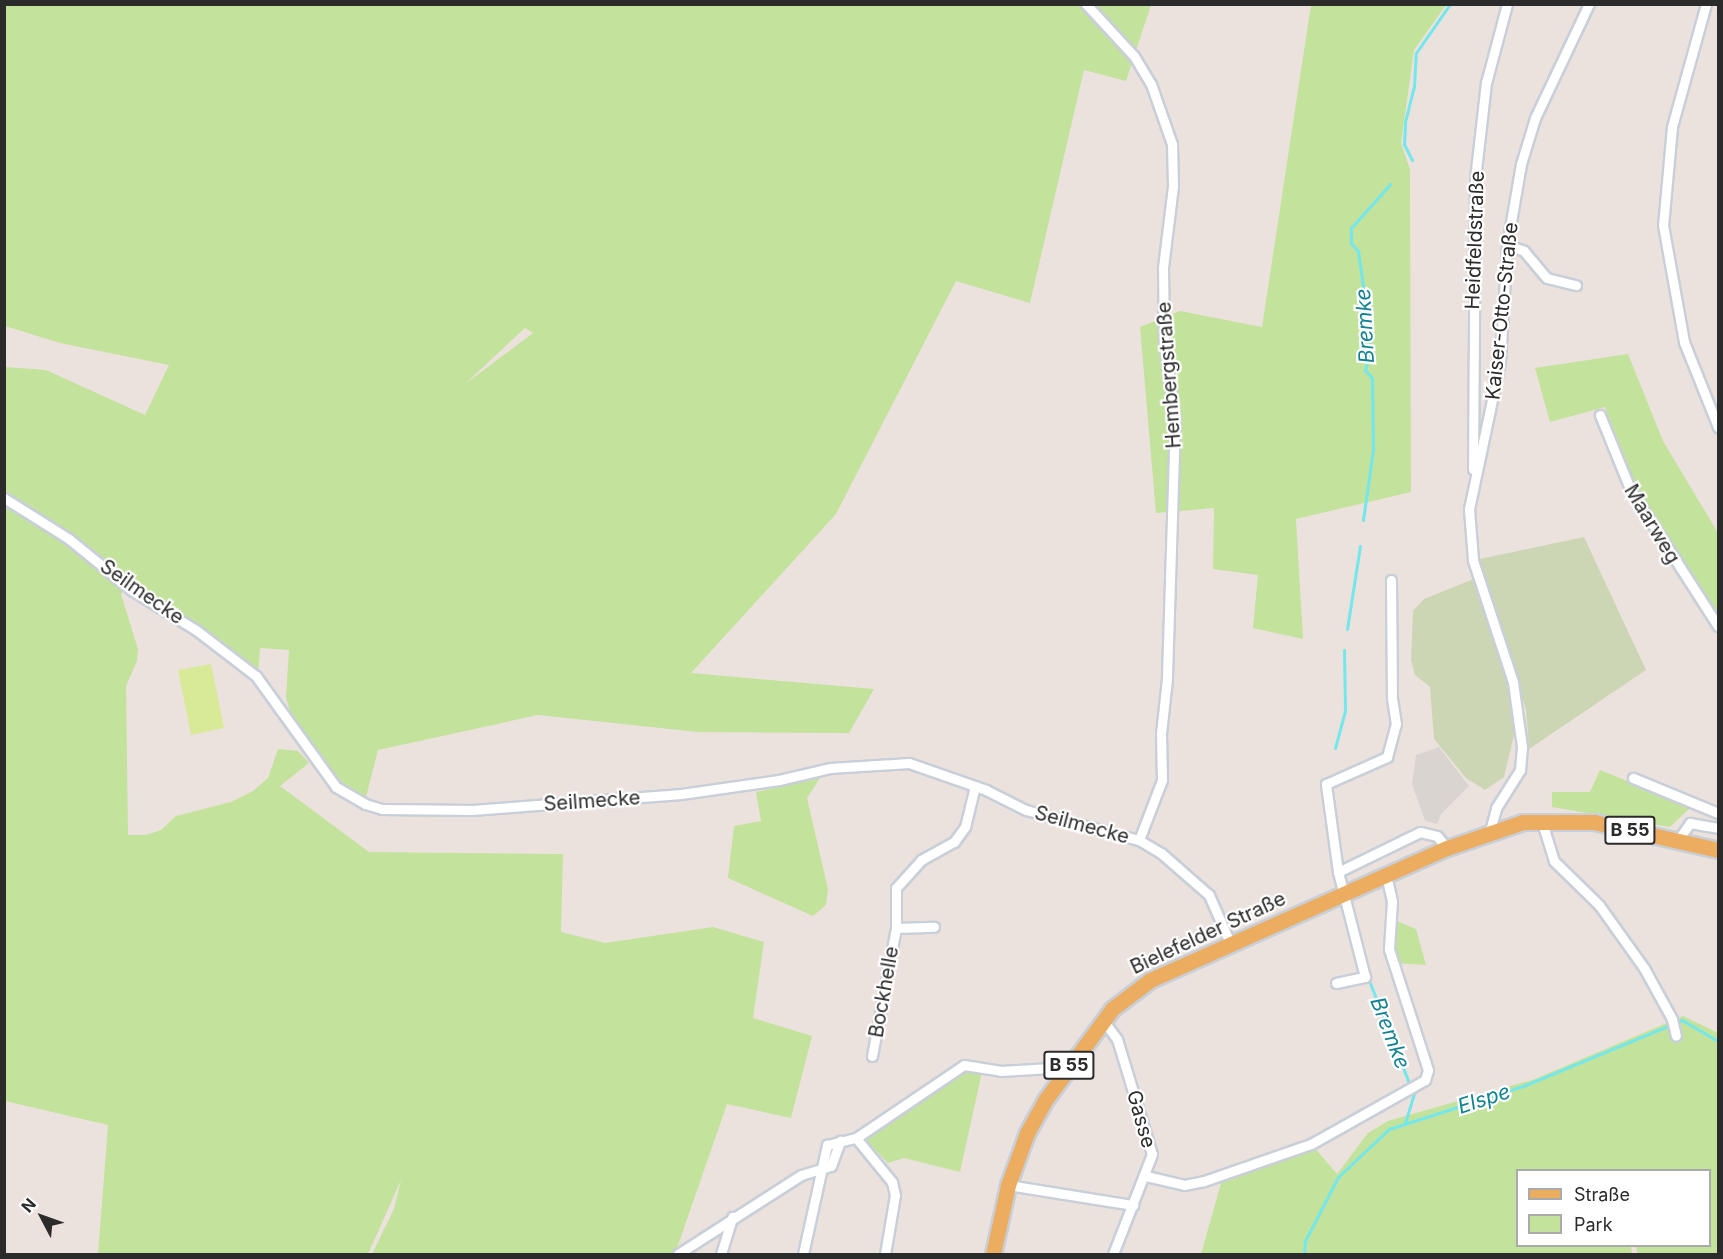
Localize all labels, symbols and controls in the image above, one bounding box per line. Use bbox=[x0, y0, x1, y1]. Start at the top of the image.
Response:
street label: Heidfeldstraße bbox=[1461, 170, 1489, 310]
street label: Kaiser-Otto-Straße bbox=[1481, 221, 1523, 401]
water label: Bremke bbox=[1350, 288, 1380, 364]
street label: Hembergstraße bbox=[1152, 301, 1186, 449]
street label: Maarweg bbox=[1619, 480, 1685, 568]
street label: Seilmecke bbox=[95, 554, 189, 630]
street label: Seilmecke bbox=[543, 786, 641, 816]
street label: Seilmecke bbox=[1032, 801, 1132, 849]
road number: B 55 bbox=[1603, 815, 1657, 845]
street label: Bielefelder Straße bbox=[1127, 886, 1289, 980]
street label: Bockhelle bbox=[864, 944, 904, 1040]
water label: Bremke bbox=[1365, 994, 1415, 1072]
road number: B 55 bbox=[1042, 1050, 1096, 1080]
water label: Elspe bbox=[1455, 1079, 1513, 1119]
street label: Gasse bbox=[1121, 1087, 1161, 1151]
legend bbox=[1516, 1169, 1711, 1247]
text: Straße bbox=[1574, 1184, 1630, 1205]
north arrow bbox=[12, 1187, 72, 1247]
text: N bbox=[17, 1194, 40, 1216]
text: Park bbox=[1574, 1214, 1613, 1235]

